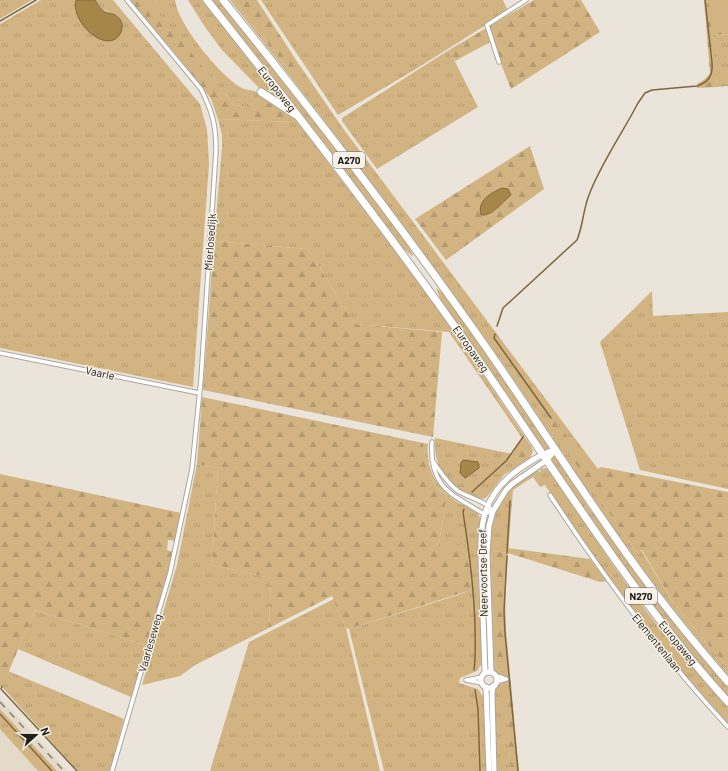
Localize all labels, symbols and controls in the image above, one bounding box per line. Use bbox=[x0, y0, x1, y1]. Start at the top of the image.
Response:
street label: Europaweg bbox=[256, 64, 299, 114]
road number: A270 bbox=[333, 152, 365, 168]
street label: Mierlosedijk bbox=[201, 212, 218, 271]
street label: Europaweg bbox=[451, 323, 492, 374]
street label: Vaarle bbox=[84, 363, 116, 382]
street label: Neervoortse Dreef bbox=[475, 529, 490, 617]
road number: N270 bbox=[625, 588, 657, 604]
street label: Elementenlaan bbox=[630, 611, 685, 674]
street label: Vaarleseweg bbox=[135, 612, 164, 673]
street label: Europaweg bbox=[656, 618, 700, 668]
north arrow bbox=[16, 715, 56, 755]
text: N bbox=[38, 725, 53, 737]

